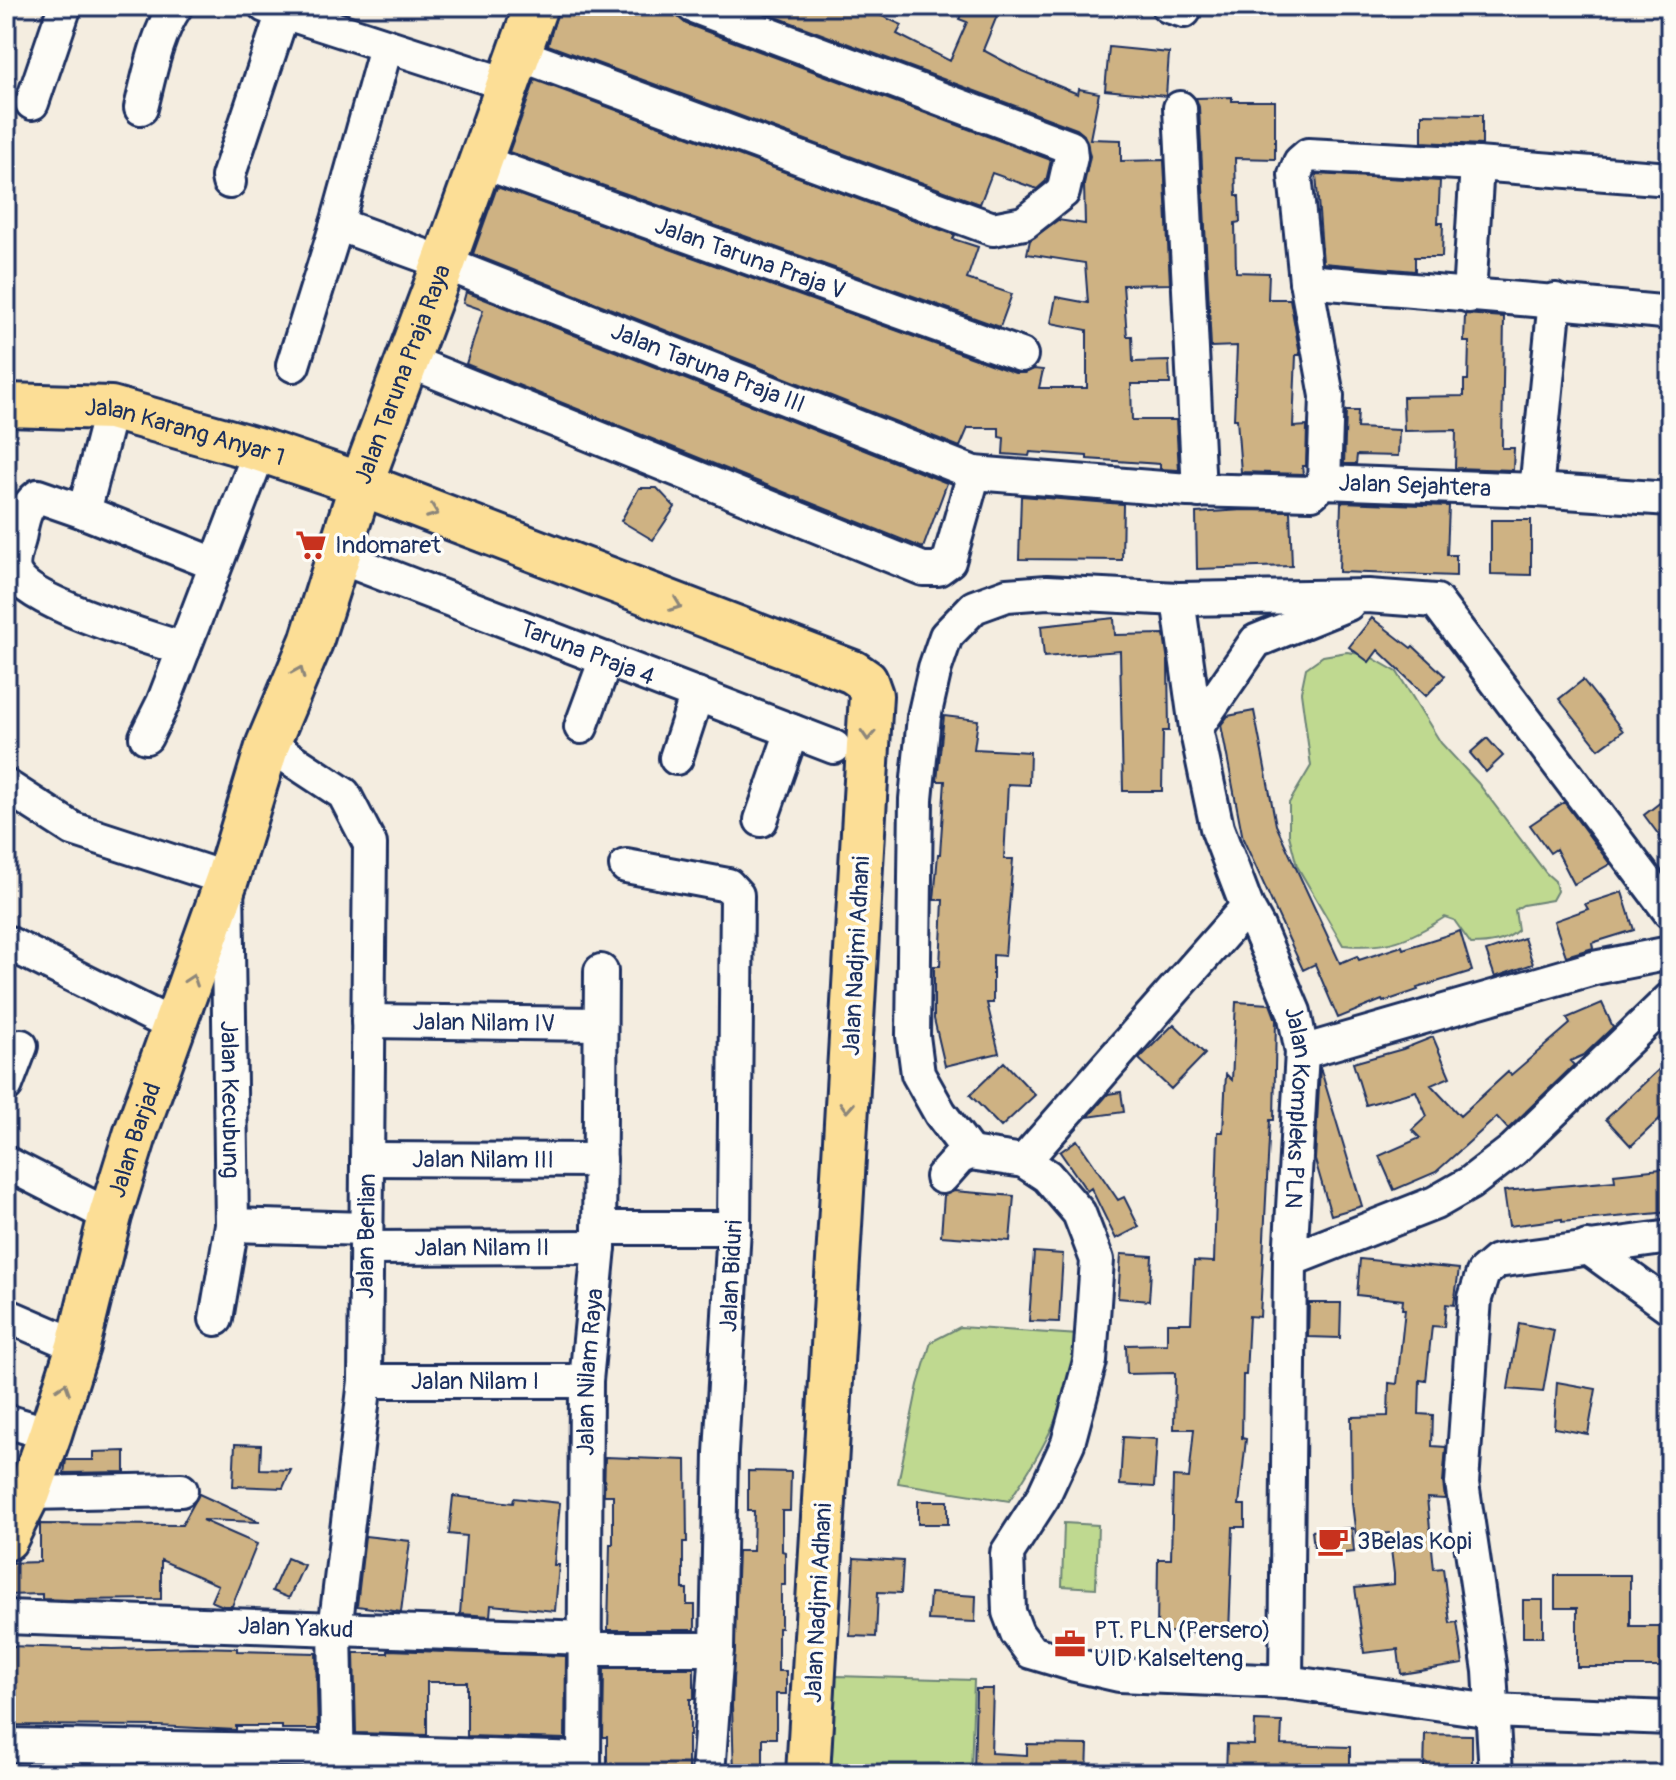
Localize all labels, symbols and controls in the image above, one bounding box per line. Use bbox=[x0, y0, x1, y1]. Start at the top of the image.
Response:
street label: Jalan Taruna Praja V bbox=[651, 211, 849, 306]
street label: Jalan Taruna Praja Raya bbox=[348, 260, 457, 488]
street label: Jalan Taruna Praja III bbox=[607, 317, 809, 420]
street label: Jalan Karang Anyar 1 bbox=[84, 393, 289, 472]
street label: Jalan Sejahtera bbox=[1338, 469, 1492, 503]
one-way arrow bbox=[426, 502, 440, 519]
supermarket icon: Indomaret bbox=[294, 528, 328, 562]
place label: Indomaret bbox=[335, 531, 441, 560]
one-way arrow bbox=[669, 595, 683, 612]
street label: Taruna Praja 4 bbox=[516, 614, 659, 692]
one-way arrow bbox=[289, 666, 305, 680]
one-way arrow bbox=[860, 729, 877, 742]
street label: Jalan Nadjmi Adhani bbox=[837, 855, 876, 1057]
one-way arrow bbox=[182, 974, 198, 988]
street label: Jalan Kompleks PLN bbox=[1278, 1001, 1317, 1209]
street label: Jalan Nilam IV bbox=[412, 1008, 556, 1038]
street label: Jalan Kecubung bbox=[214, 1020, 245, 1179]
street label: Jalan Barjad bbox=[103, 1079, 168, 1201]
one-way arrow bbox=[839, 1101, 856, 1114]
street label: Jalan Nilam III bbox=[412, 1145, 554, 1175]
street label: Jalan Berlian bbox=[351, 1173, 382, 1299]
street label: Jalan Biduri bbox=[714, 1219, 749, 1333]
street label: Jalan Nilam II bbox=[414, 1233, 550, 1263]
street label: Jalan Nilam Raya bbox=[572, 1287, 610, 1456]
street label: Jalan Nilam I bbox=[411, 1367, 539, 1396]
one-way arrow bbox=[55, 1382, 71, 1396]
street label: Jalan Nadjmi Adhani bbox=[799, 1502, 838, 1704]
cafe icon: 3Belas Kopi bbox=[1316, 1524, 1350, 1558]
place label: 3Belas Kopi bbox=[1357, 1527, 1472, 1556]
street label: Jalan Yakud bbox=[237, 1611, 354, 1645]
place label: PT. PLN (Persero) UID Kalselteng bbox=[1094, 1616, 1271, 1673]
office icon: PT. PLN (Persero) UID Kalselteng bbox=[1053, 1627, 1087, 1661]

